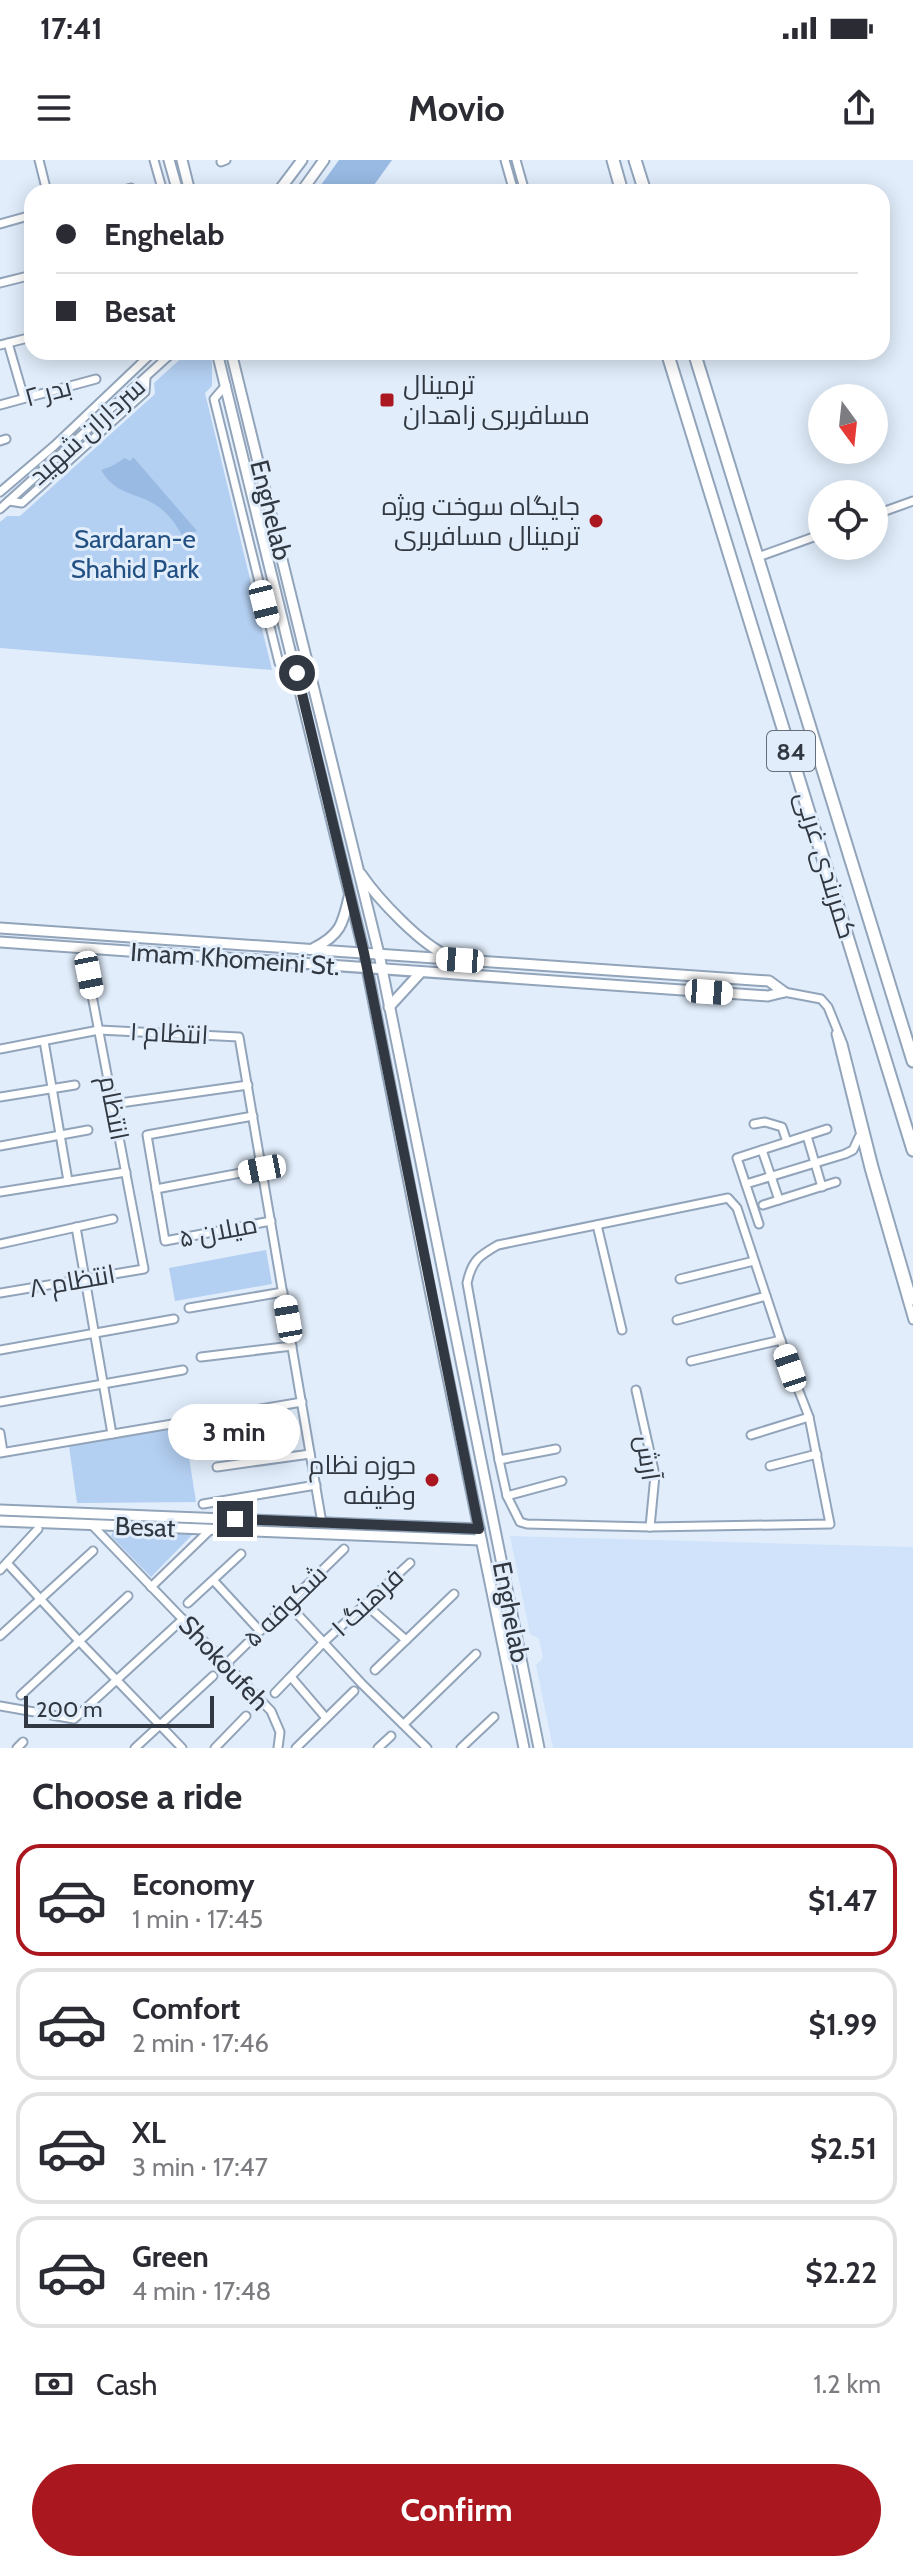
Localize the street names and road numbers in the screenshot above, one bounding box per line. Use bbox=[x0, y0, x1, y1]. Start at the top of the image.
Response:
street label: بدر ۲ bbox=[21, 370, 75, 414]
street label: سرداران شهید bbox=[22, 370, 152, 492]
street label: Enghelab bbox=[243, 457, 299, 563]
road number: 84 bbox=[767, 731, 815, 771]
street label: کمربندی غربی bbox=[788, 787, 864, 943]
street label: Imam Khomeini St. bbox=[129, 936, 341, 982]
street label: انتظام ۱ bbox=[129, 1015, 209, 1053]
street label: انتظام bbox=[90, 1073, 136, 1143]
street label: میلان ۵ bbox=[176, 1208, 260, 1254]
street label: انتظام ۸ bbox=[26, 1258, 118, 1306]
street label: آرش bbox=[629, 1433, 667, 1483]
street label: Besat bbox=[114, 1510, 176, 1544]
street label: شکوفه ۵ bbox=[236, 1558, 334, 1654]
street label: Enghelab bbox=[486, 1559, 536, 1665]
street label: فرهنگ ۱ bbox=[324, 1561, 410, 1643]
street label: Shokoufeh bbox=[172, 1609, 276, 1717]

